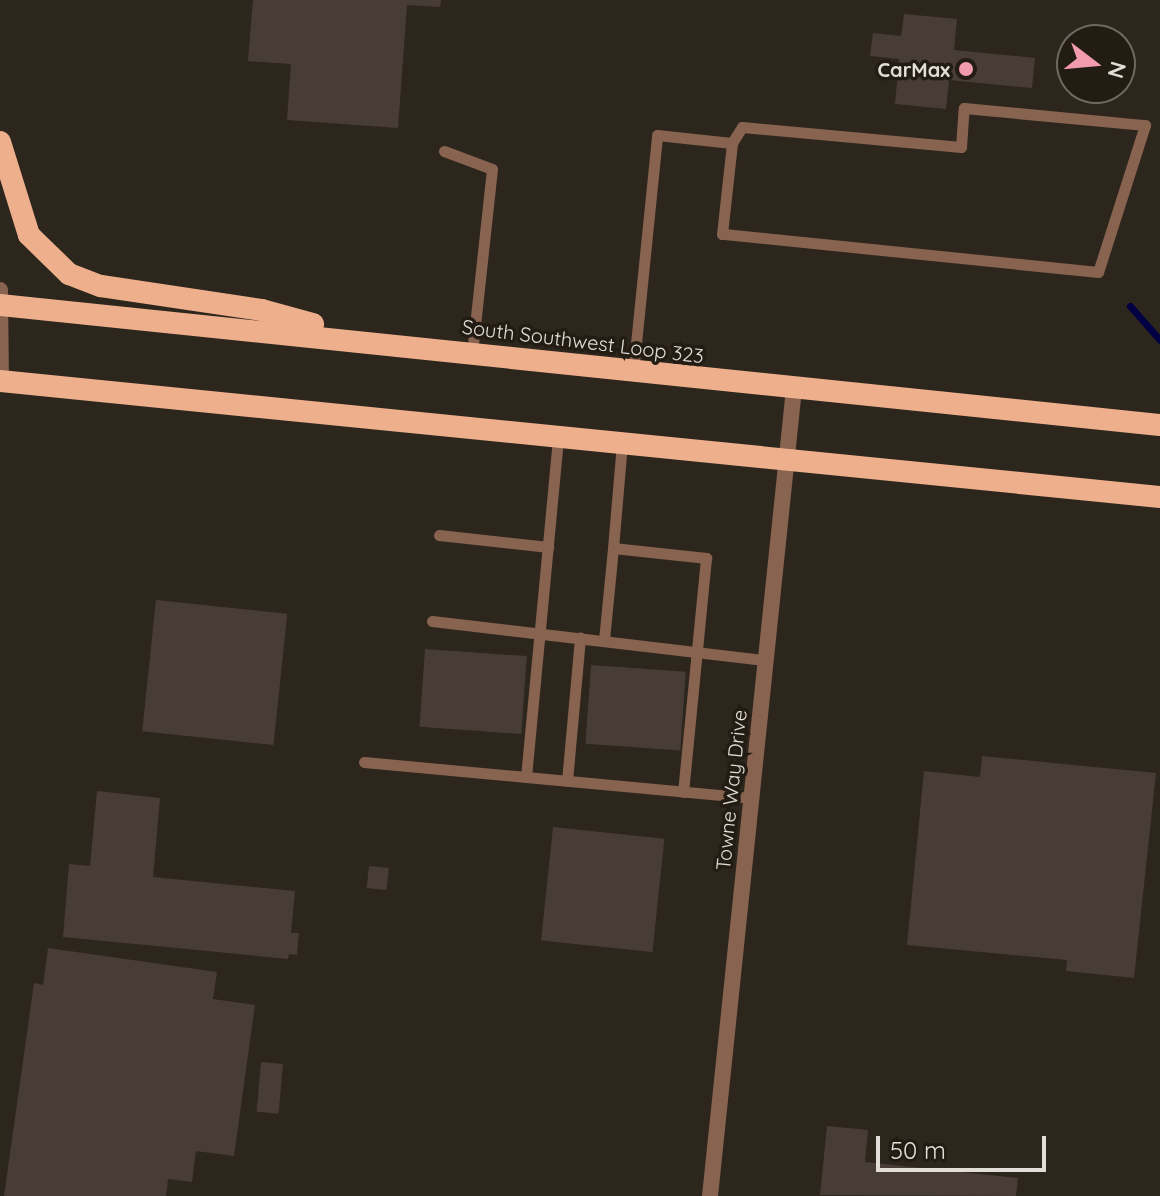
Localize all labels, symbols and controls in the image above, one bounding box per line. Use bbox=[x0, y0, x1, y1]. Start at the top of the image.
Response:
north arrow bbox=[1056, 24, 1136, 104]
place label: CarMax bbox=[878, 57, 950, 81]
text: N bbox=[1101, 58, 1133, 82]
marker: CarMax bbox=[957, 60, 975, 78]
street label: South Southwest Loop 323 bbox=[461, 314, 705, 368]
street label: Towne Way Drive bbox=[711, 709, 751, 871]
scale bar bbox=[880, 1120, 1050, 1170]
text: 50 m bbox=[890, 1135, 946, 1165]

